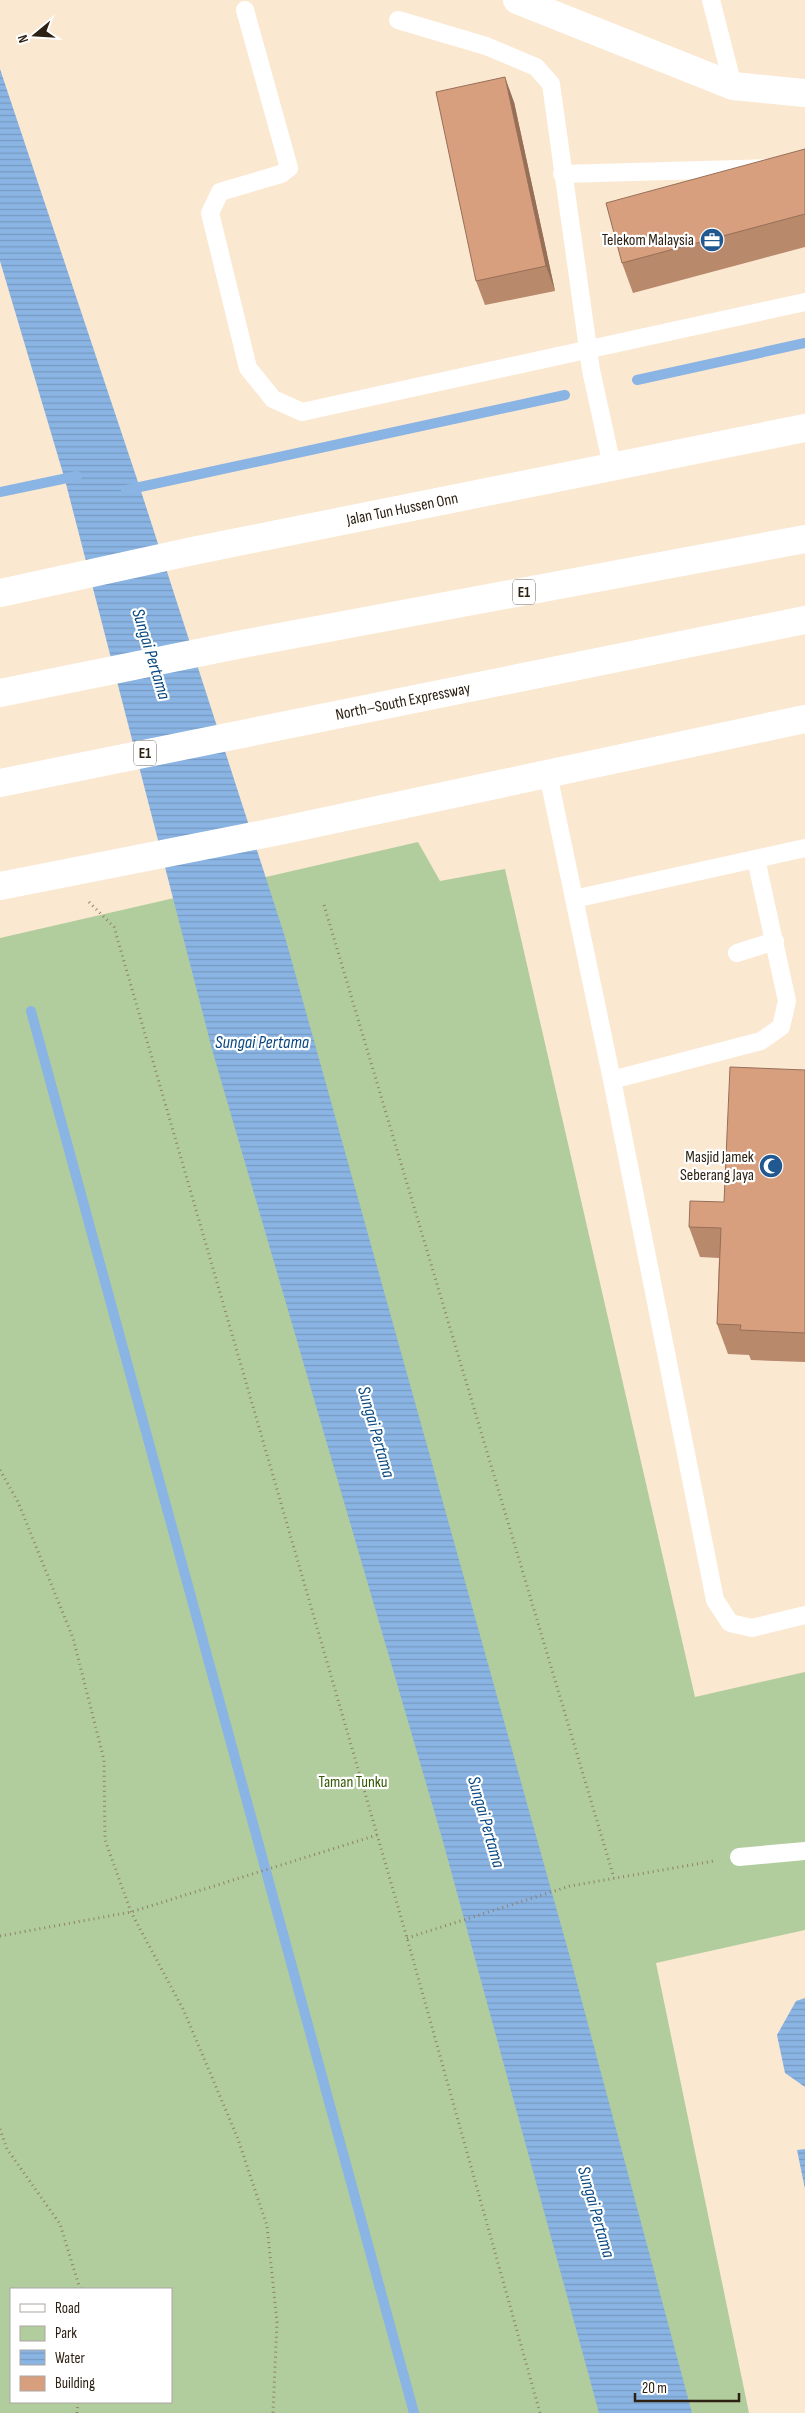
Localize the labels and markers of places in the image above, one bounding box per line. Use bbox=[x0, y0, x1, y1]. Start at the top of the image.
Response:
office icon: Telekom Malaysia bbox=[699, 227, 725, 253]
place label: Telekom Malaysia bbox=[602, 231, 694, 250]
place label: Masjid Jamek Seberang Jaya bbox=[680, 1148, 754, 1185]
mosque icon: Masjid Jamek Seberang Jaya bbox=[758, 1153, 784, 1179]

